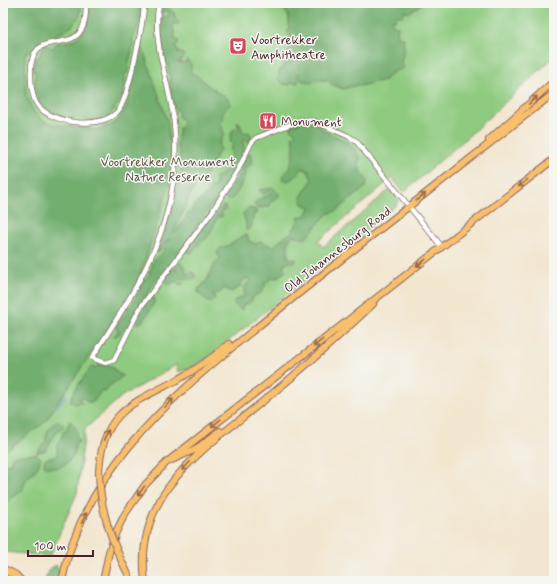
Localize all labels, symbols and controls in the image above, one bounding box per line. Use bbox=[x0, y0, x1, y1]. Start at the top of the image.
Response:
place label: Voortrekker Amphitheatre bbox=[251, 32, 326, 64]
theatre icon: Voortrekker Amphitheatre bbox=[228, 36, 248, 56]
one-way arrow bbox=[528, 96, 538, 105]
restaurant icon: Monument bbox=[258, 111, 278, 131]
place label: Monument bbox=[281, 114, 342, 131]
park label: Voortrekker Monument Nature Reserve bbox=[101, 154, 235, 186]
one-way arrow bbox=[518, 179, 529, 188]
one-way arrow bbox=[416, 193, 427, 201]
street label: Old Johannesburg Road bbox=[281, 203, 395, 297]
one-way arrow bbox=[415, 259, 426, 267]
one-way arrow bbox=[312, 338, 323, 347]
one-way arrow bbox=[164, 398, 174, 408]
one-way arrow bbox=[211, 419, 221, 428]
one-way arrow bbox=[103, 429, 110, 441]
one-way arrow bbox=[181, 461, 191, 471]
one-way arrow bbox=[137, 486, 145, 497]
one-way arrow bbox=[80, 512, 88, 524]
scale bar bbox=[28, 532, 93, 558]
text: 100 m bbox=[34, 539, 66, 555]

